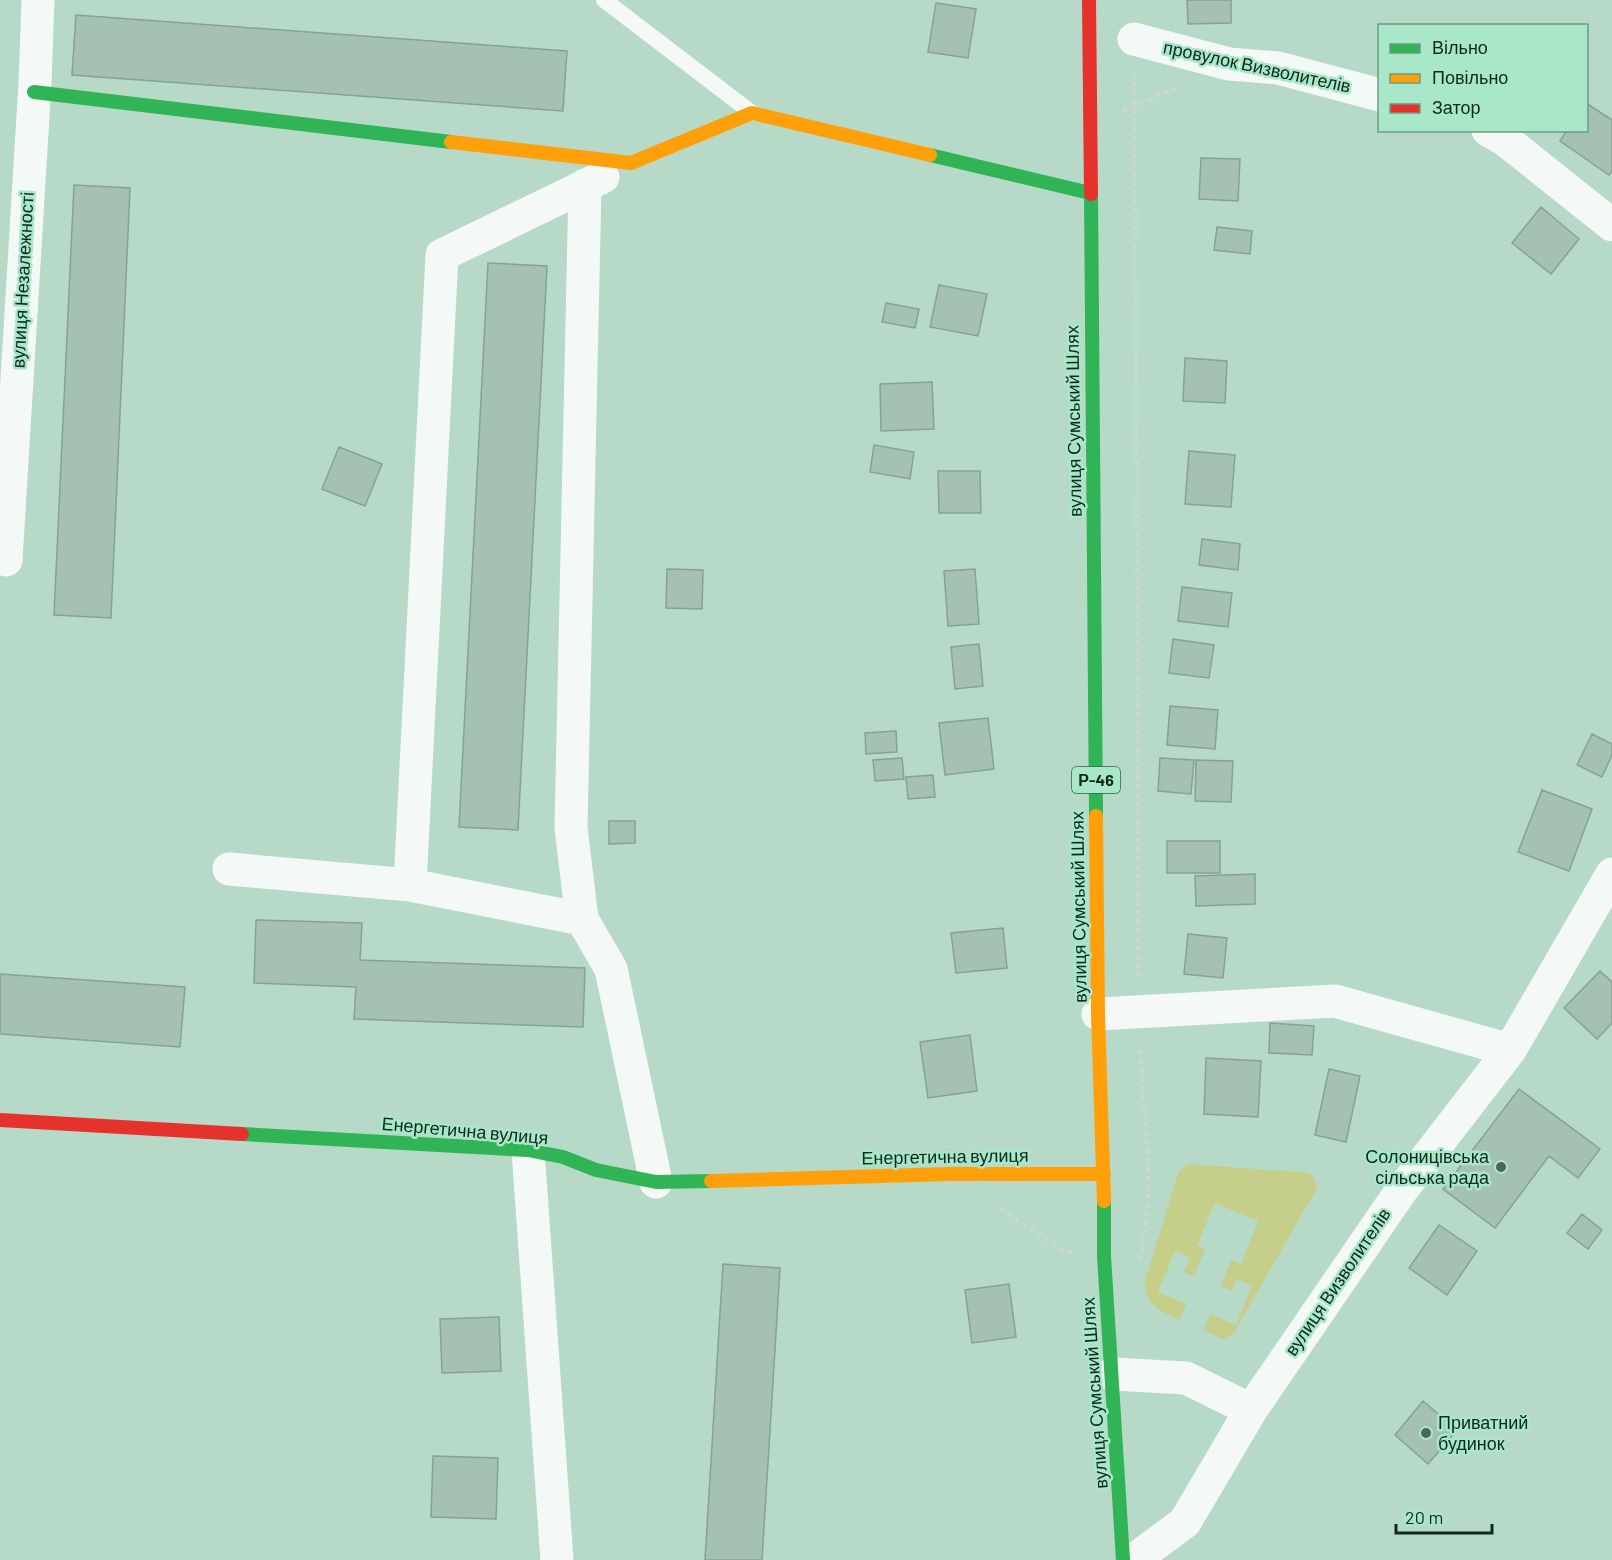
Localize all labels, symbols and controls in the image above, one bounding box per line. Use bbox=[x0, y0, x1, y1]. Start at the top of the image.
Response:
legend bbox=[1378, 24, 1588, 132]
street label: провулок Визволителів bbox=[1161, 35, 1353, 97]
text: Вільно bbox=[1432, 36, 1488, 58]
text: Повільно bbox=[1432, 66, 1508, 88]
text: Затор bbox=[1432, 96, 1481, 118]
street label: вулиця Незалежності bbox=[6, 191, 38, 369]
street label: вулиця Сумський Шлях bbox=[1060, 325, 1086, 517]
road number: Р-46 bbox=[1072, 767, 1120, 793]
street label: вулиця Сумський Шлях bbox=[1065, 811, 1091, 1003]
street label: Енергетична вулиця bbox=[381, 1112, 549, 1148]
street label: Енергетична вулиця bbox=[861, 1144, 1029, 1168]
place label: Солоницівська сільська рада bbox=[1365, 1145, 1490, 1188]
marker: Солоницівська сільська рада bbox=[1494, 1160, 1508, 1174]
street label: вулиця Визволителів bbox=[1280, 1203, 1395, 1359]
street label: вулиця Сумський Шлях bbox=[1076, 1297, 1112, 1490]
place label: Приватний будинок bbox=[1438, 1411, 1528, 1454]
marker: Приватний будинок bbox=[1419, 1426, 1433, 1440]
scale bar bbox=[1396, 1497, 1492, 1535]
text: 20 m bbox=[1405, 1506, 1443, 1528]

